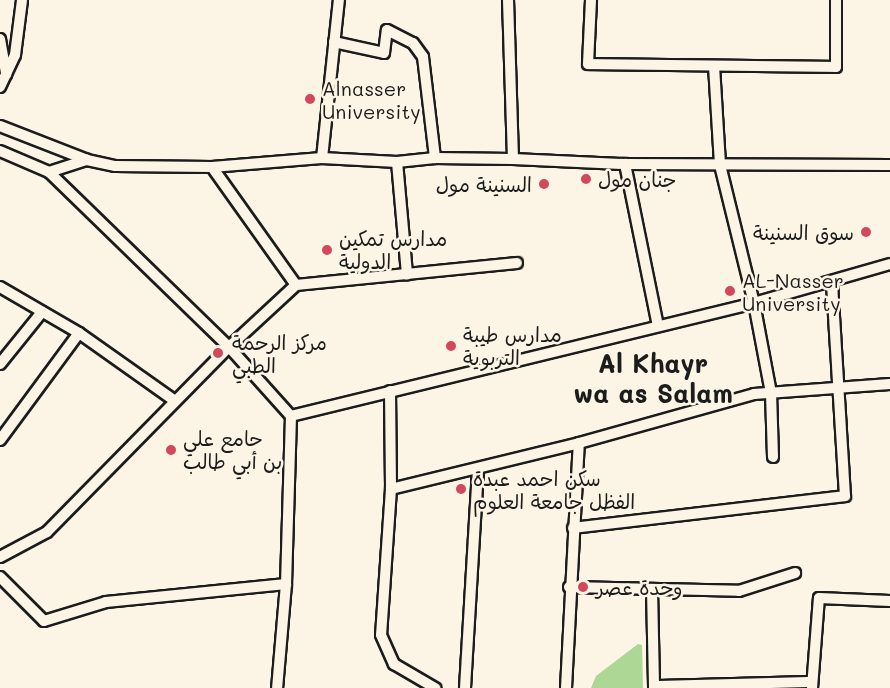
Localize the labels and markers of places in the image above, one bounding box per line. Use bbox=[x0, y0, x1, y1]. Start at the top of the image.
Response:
place label: Alnasser University bbox=[322, 76, 421, 123]
marker: Alnasser University bbox=[303, 92, 317, 106]
place label: جنان مول bbox=[598, 167, 676, 191]
place label: السنينة مول bbox=[436, 172, 532, 196]
marker: جنان مول bbox=[579, 172, 593, 186]
marker: السنينة مول bbox=[537, 177, 551, 191]
place label: سوق السنينة bbox=[753, 220, 854, 244]
marker: سوق السنينة bbox=[859, 225, 873, 239]
place label: مدارس تمكين الدولية bbox=[339, 226, 447, 273]
marker: مدارس تمكين الدولية bbox=[320, 243, 334, 257]
place label: AL-Nasser University bbox=[742, 268, 844, 315]
marker: AL-Nasser University bbox=[723, 284, 737, 298]
place label: مدارس طيبة التربوية bbox=[463, 322, 562, 369]
place label: مركز الرحمة الطبي bbox=[232, 330, 327, 377]
marker: مدارس طيبة التربوية bbox=[444, 339, 458, 353]
marker: مركز الرحمة الطبي bbox=[209, 344, 227, 362]
place label: جامع علي بن أبي طالب bbox=[183, 426, 282, 473]
marker: جامع علي بن أبي طالب bbox=[164, 443, 178, 457]
place label: سكن احمد عبدة الفظل جامعة العلوم bbox=[473, 466, 635, 513]
marker: سكن احمد عبدة الفظل جامعة العلوم bbox=[454, 482, 468, 496]
place label: وحدة عصر bbox=[596, 575, 682, 599]
marker: وحدة عصر bbox=[574, 578, 592, 596]

